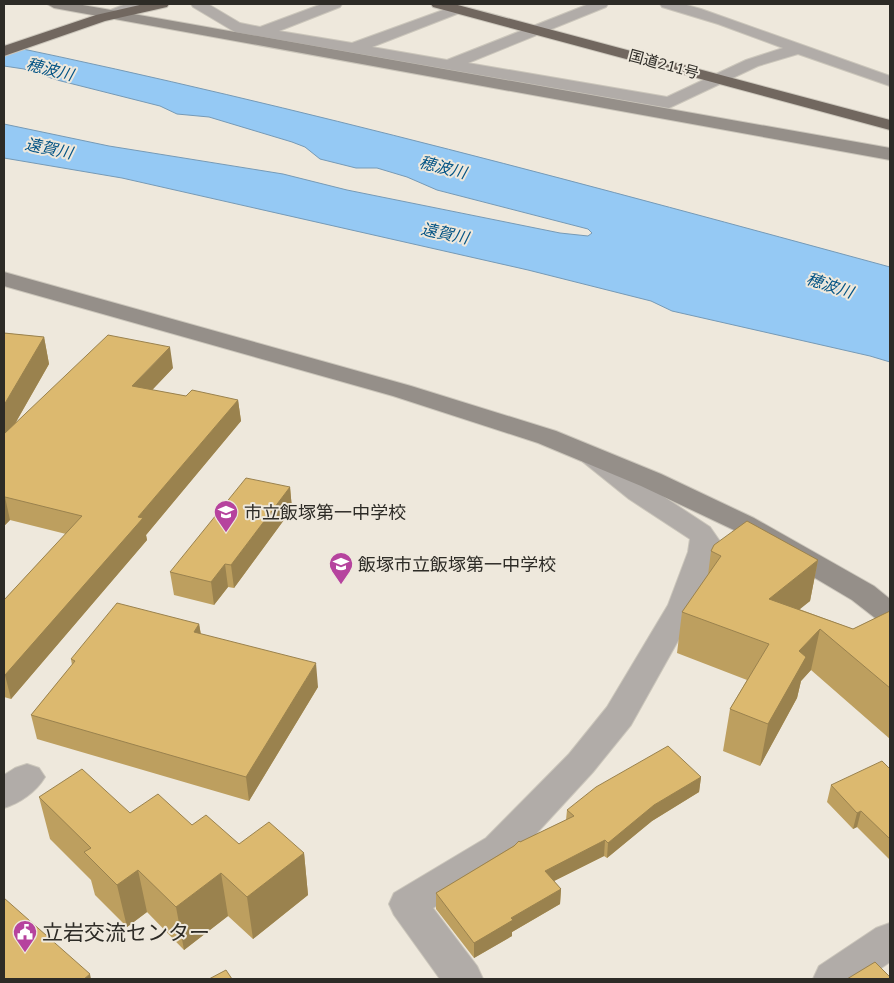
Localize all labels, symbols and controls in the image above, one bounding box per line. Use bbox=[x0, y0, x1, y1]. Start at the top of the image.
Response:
street label: 国道211号 bbox=[627, 46, 701, 82]
water label: 穂波川 bbox=[24, 53, 78, 85]
water label: 遠賀川 bbox=[23, 133, 77, 163]
water label: 穂波川 bbox=[417, 151, 471, 183]
water label: 遠賀川 bbox=[419, 218, 473, 248]
water label: 穂波川 bbox=[804, 268, 858, 303]
school or university icon: 市立飯塚第一中学校 bbox=[213, 499, 239, 533]
place label: 市立飯塚第一中学校 bbox=[244, 501, 406, 524]
school or university icon: 飯塚市立飯塚第一中学校 bbox=[328, 551, 354, 585]
place label: 飯塚市立飯塚第一中学校 bbox=[358, 553, 556, 576]
public building icon: 立岩交流センター bbox=[12, 919, 38, 953]
place label: 立岩交流センター bbox=[42, 919, 210, 945]

